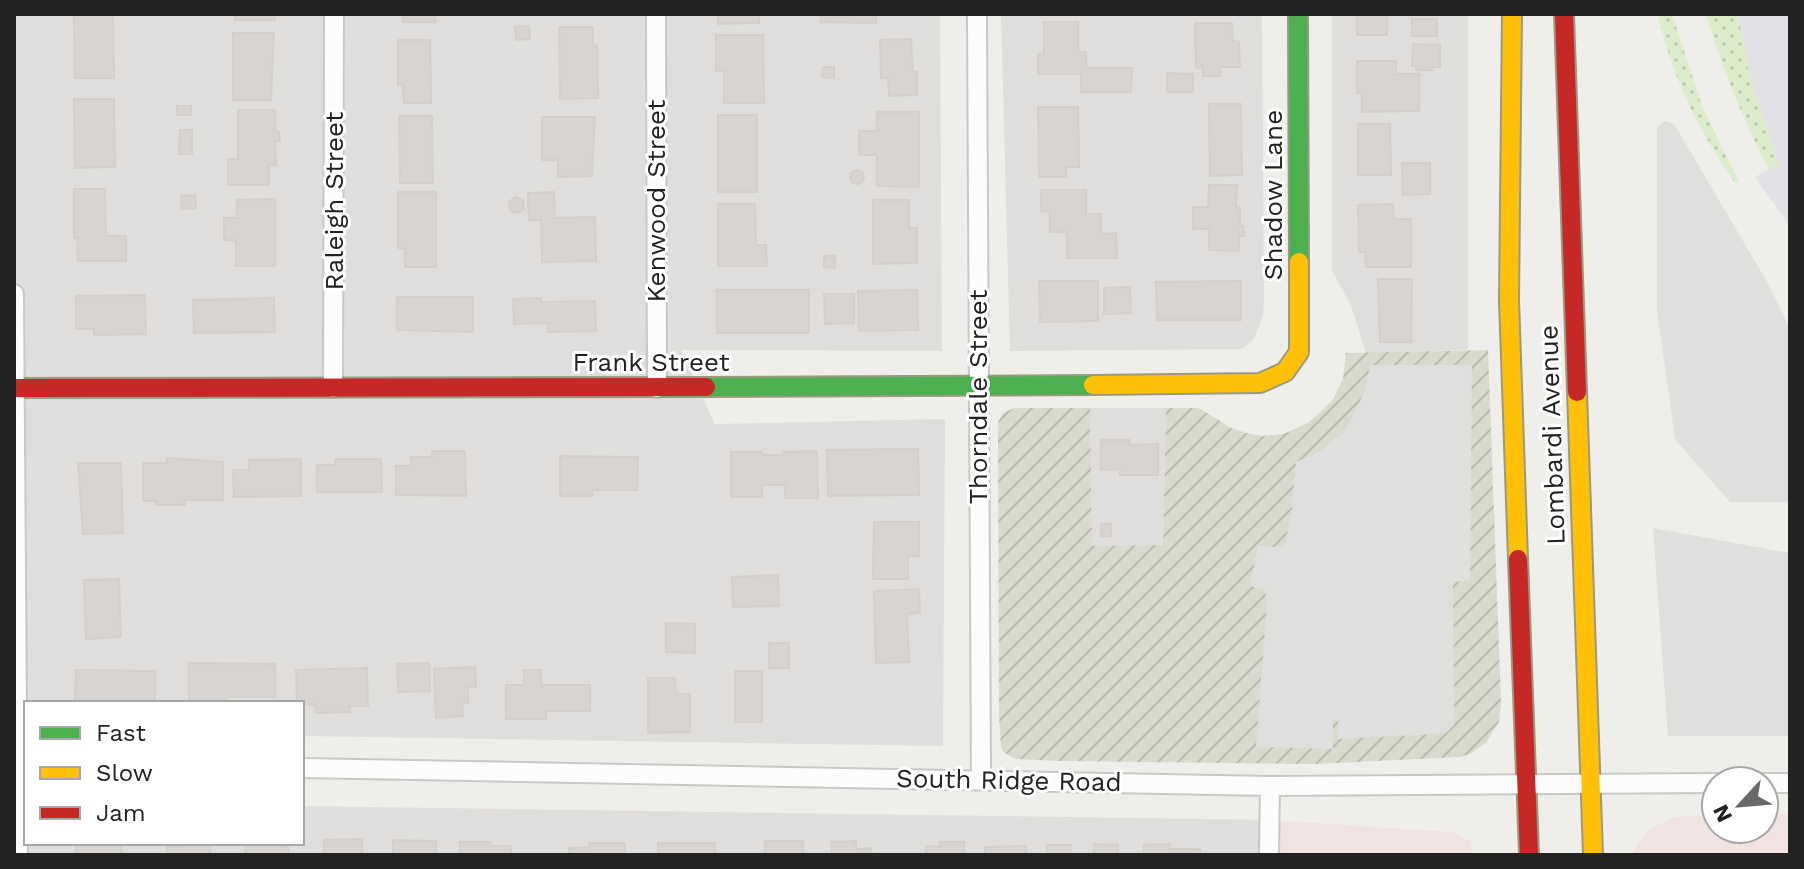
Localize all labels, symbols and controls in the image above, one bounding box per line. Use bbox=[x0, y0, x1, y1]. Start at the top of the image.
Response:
street label: Kenwood Street bbox=[641, 100, 671, 302]
street label: Shadow Lane bbox=[1258, 110, 1288, 280]
street label: Raleigh Street bbox=[319, 111, 349, 290]
street label: Thorndale Street bbox=[963, 290, 993, 504]
street label: Lombardi Avenue bbox=[1533, 325, 1571, 545]
street label: Frank Street bbox=[572, 347, 730, 377]
legend bbox=[24, 701, 304, 845]
text: Fast bbox=[96, 719, 146, 747]
text: Slow bbox=[96, 759, 153, 787]
street label: South Ridge Road bbox=[896, 763, 1122, 797]
north arrow bbox=[1700, 765, 1780, 845]
text: Jam bbox=[96, 799, 146, 827]
text: N bbox=[1708, 801, 1737, 826]

